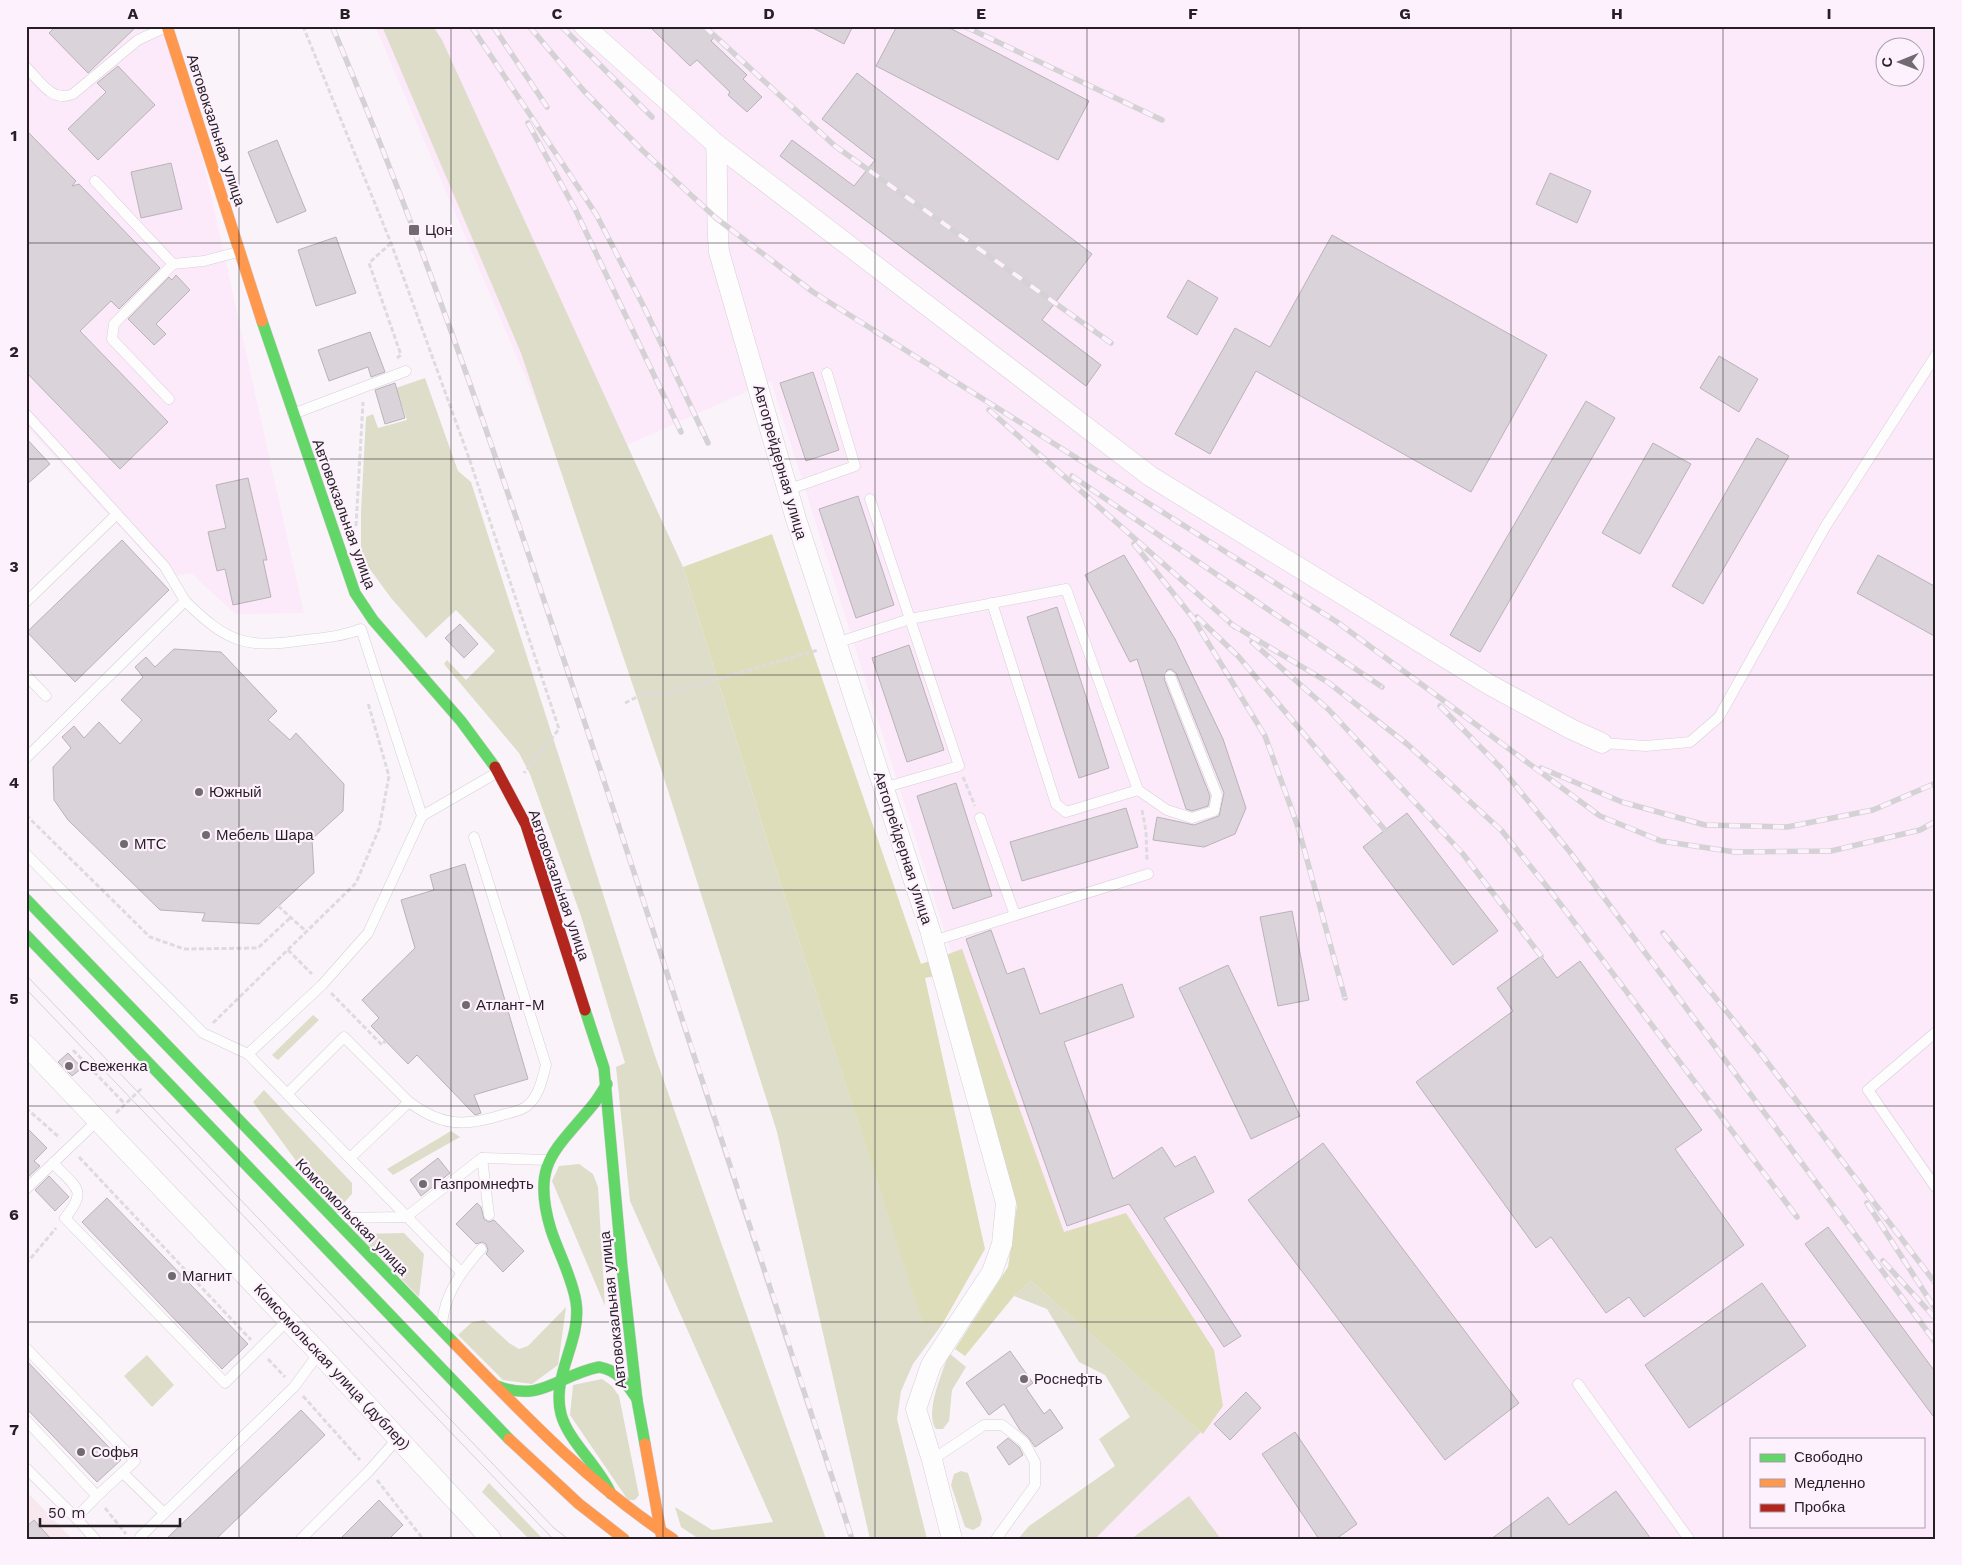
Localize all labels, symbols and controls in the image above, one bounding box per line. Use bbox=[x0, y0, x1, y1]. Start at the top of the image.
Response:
text: A bbox=[128, 4, 139, 23]
text: B bbox=[340, 4, 351, 23]
text: C bbox=[552, 4, 563, 23]
text: D bbox=[763, 4, 775, 23]
text: E bbox=[976, 4, 986, 23]
text: F bbox=[1188, 4, 1198, 23]
text: G bbox=[1399, 4, 1411, 23]
text: H bbox=[1611, 4, 1623, 23]
text: I bbox=[1826, 4, 1832, 23]
north arrow bbox=[1874, 38, 1924, 88]
street label: Автовокзальная улица bbox=[183, 52, 249, 209]
text: С bbox=[1879, 57, 1895, 67]
text: 1 bbox=[11, 126, 17, 145]
place label: Цон bbox=[425, 221, 453, 239]
marker: Цон bbox=[407, 223, 421, 237]
text: 2 bbox=[9, 342, 19, 361]
street label: Автогрейдерная улица bbox=[749, 383, 811, 542]
street label: Автовокзальная улица bbox=[308, 436, 380, 592]
text: 3 bbox=[9, 557, 19, 576]
street label: Автогрейдерная улица bbox=[870, 769, 936, 927]
text: 4 bbox=[9, 773, 19, 792]
place label: Южный bbox=[209, 783, 262, 801]
marker: Южный bbox=[193, 786, 205, 798]
street label: Автовокзальная улица bbox=[525, 807, 594, 963]
place label: Мебель Шара bbox=[216, 826, 314, 844]
marker: Мебель Шара bbox=[200, 829, 212, 841]
place label: МТС bbox=[134, 835, 167, 853]
marker: МТС bbox=[118, 838, 130, 850]
text: 5 bbox=[9, 989, 19, 1008]
place label: Атлант-М bbox=[476, 996, 545, 1014]
marker: Атлант-М bbox=[460, 999, 472, 1011]
place label: Свеженка bbox=[79, 1057, 148, 1075]
marker: Свеженка bbox=[63, 1060, 75, 1072]
street label: Комсомольская улица bbox=[292, 1155, 413, 1280]
place label: Газпромнефть bbox=[433, 1175, 534, 1193]
marker: Газпромнефть bbox=[417, 1178, 429, 1190]
text: 6 bbox=[9, 1205, 19, 1224]
street label: Автовокзальная улица bbox=[596, 1230, 630, 1390]
place label: Магнит bbox=[182, 1267, 232, 1285]
marker: Магнит bbox=[166, 1270, 178, 1282]
street label: Комсомольская улица (дублер) bbox=[250, 1280, 414, 1454]
place label: Роснефть bbox=[1034, 1370, 1103, 1388]
marker: Роснефть bbox=[1018, 1373, 1030, 1385]
text: 7 bbox=[9, 1420, 19, 1439]
legend bbox=[1750, 1438, 1924, 1528]
place label: Софья bbox=[91, 1443, 138, 1461]
marker: Софья bbox=[75, 1446, 87, 1458]
text: Свободно bbox=[1794, 1448, 1863, 1466]
text: Медленно bbox=[1794, 1474, 1865, 1492]
scale bar bbox=[40, 1495, 180, 1527]
text: Пробка bbox=[1794, 1498, 1846, 1516]
text: 50 m bbox=[48, 1504, 85, 1522]

